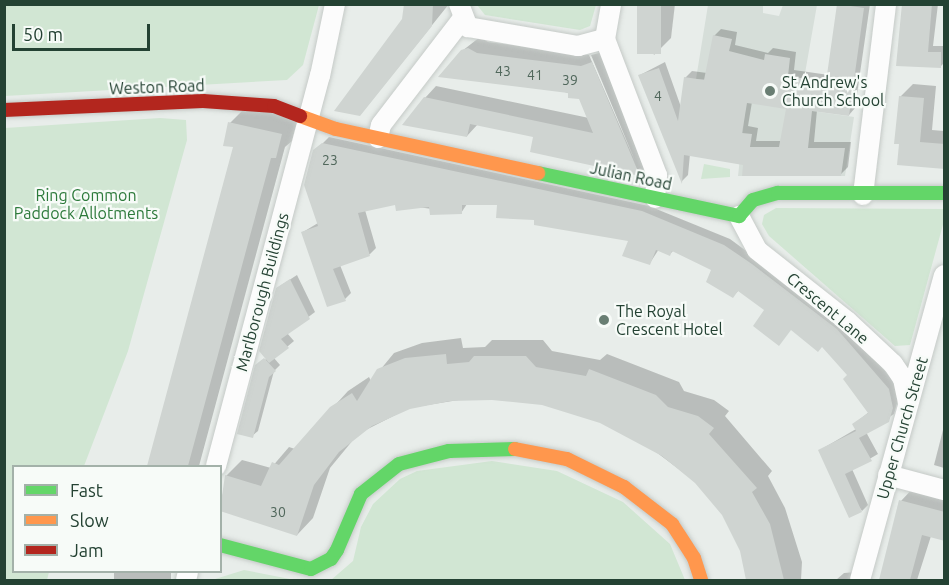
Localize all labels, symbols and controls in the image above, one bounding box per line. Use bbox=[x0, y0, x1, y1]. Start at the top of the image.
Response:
scale bar bbox=[15, 12, 153, 50]
text: 50 m bbox=[23, 24, 63, 44]
house number: 43 bbox=[495, 63, 511, 79]
house number: 41 bbox=[527, 67, 543, 83]
house number: 39 bbox=[562, 72, 578, 88]
place label: St Andrew's Church School bbox=[782, 72, 884, 110]
street label: Weston Road bbox=[109, 76, 205, 98]
marker: St Andrew's Church School bbox=[763, 84, 777, 98]
house number: 4 bbox=[654, 88, 662, 104]
house number: 23 bbox=[322, 152, 338, 168]
street label: Julian Road bbox=[588, 158, 674, 194]
park label: Ring Common Paddock Allotments bbox=[14, 185, 158, 223]
street label: Marlborough Buildings bbox=[232, 211, 292, 373]
street label: Crescent Lane bbox=[783, 268, 873, 348]
place label: The Royal Crescent Hotel bbox=[616, 301, 723, 339]
marker: The Royal Crescent Hotel bbox=[597, 313, 611, 327]
street label: Upper Church Street bbox=[872, 355, 932, 501]
legend bbox=[12, 465, 222, 573]
text: Fast bbox=[70, 480, 103, 500]
house number: 30 bbox=[270, 504, 286, 520]
text: Slow bbox=[70, 510, 109, 530]
text: Jam bbox=[70, 540, 104, 560]

